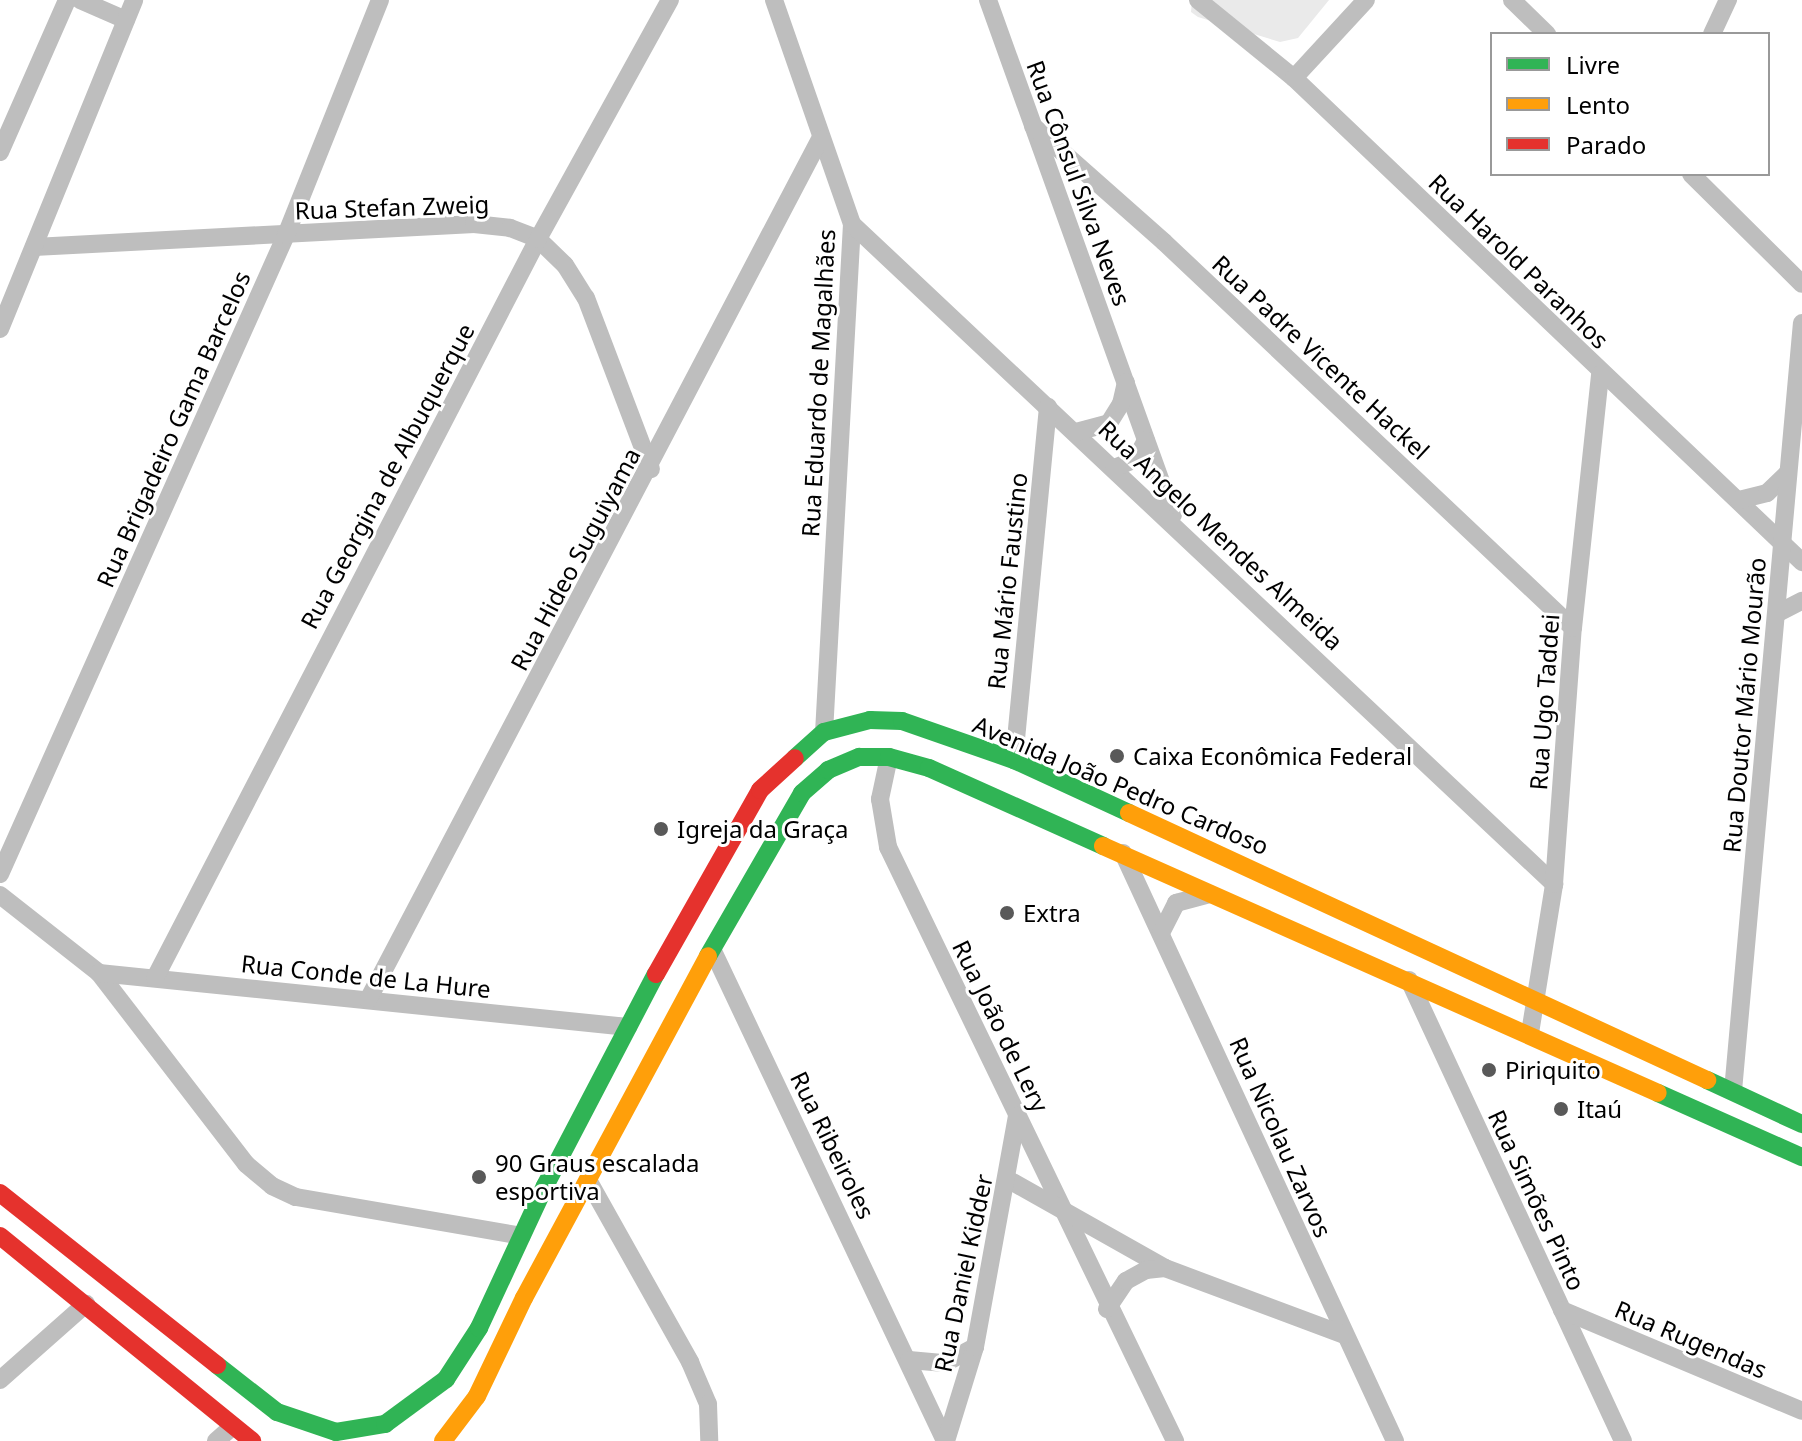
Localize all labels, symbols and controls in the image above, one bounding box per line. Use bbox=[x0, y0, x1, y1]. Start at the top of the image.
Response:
legend bbox=[1490, 32, 1770, 176]
text: Livre bbox=[1566, 48, 1620, 81]
street label: Rua Cônsul Silva Neves bbox=[1021, 57, 1137, 309]
text: Lento bbox=[1566, 88, 1630, 121]
text: Parado bbox=[1566, 128, 1646, 161]
street label: Rua Harold Paranhos bbox=[1423, 168, 1615, 354]
street label: Rua Stefan Zweig bbox=[294, 189, 490, 225]
street label: Rua Eduardo de Magalhães bbox=[796, 228, 840, 538]
street label: Rua Padre Vicente Hackel bbox=[1207, 249, 1435, 465]
street label: Rua Brigadeiro Gama Barcelos bbox=[90, 267, 256, 591]
street label: Rua Georgina de Albuquerque bbox=[294, 318, 480, 634]
street label: Rua Angelo Mendes Almeida bbox=[1093, 414, 1349, 656]
street label: Rua Hideo Suguiyama bbox=[504, 443, 646, 675]
street label: Rua Mário Faustino bbox=[981, 471, 1033, 691]
street label: Rua Doutor Mário Mourão bbox=[1717, 556, 1771, 854]
street label: Rua Ugo Taddei bbox=[1523, 613, 1565, 791]
street label: Avenida João Pedro Cardoso bbox=[969, 710, 1273, 860]
place label: Caixa Econômica Federal bbox=[1133, 742, 1412, 770]
marker: Caixa Econômica Federal bbox=[1108, 747, 1126, 765]
place label: Igreja da Graça bbox=[677, 815, 849, 843]
marker: Igreja da Graça bbox=[652, 820, 670, 838]
place label: Extra bbox=[1023, 899, 1081, 927]
marker: Extra bbox=[998, 904, 1016, 922]
street label: Rua João de Lery bbox=[947, 935, 1055, 1117]
street label: Rua Conde de La Hure bbox=[240, 949, 492, 1003]
street label: Rua Nicolau Zarvos bbox=[1224, 1032, 1338, 1242]
place label: Piriquito bbox=[1505, 1056, 1601, 1084]
marker: Piriquito bbox=[1480, 1061, 1498, 1079]
street label: Rua Ribeiroles bbox=[785, 1067, 881, 1223]
place label: Itaú bbox=[1577, 1095, 1622, 1123]
marker: Itaú bbox=[1552, 1100, 1570, 1118]
street label: Rua Simões Pinto bbox=[1483, 1105, 1591, 1295]
place label: 90 Graus escalada esportiva bbox=[495, 1149, 700, 1205]
marker: 90 Graus escalada esportiva bbox=[470, 1168, 488, 1186]
street label: Rua Daniel Kidder bbox=[928, 1171, 998, 1375]
street label: Rua Rugendas bbox=[1611, 1294, 1771, 1384]

